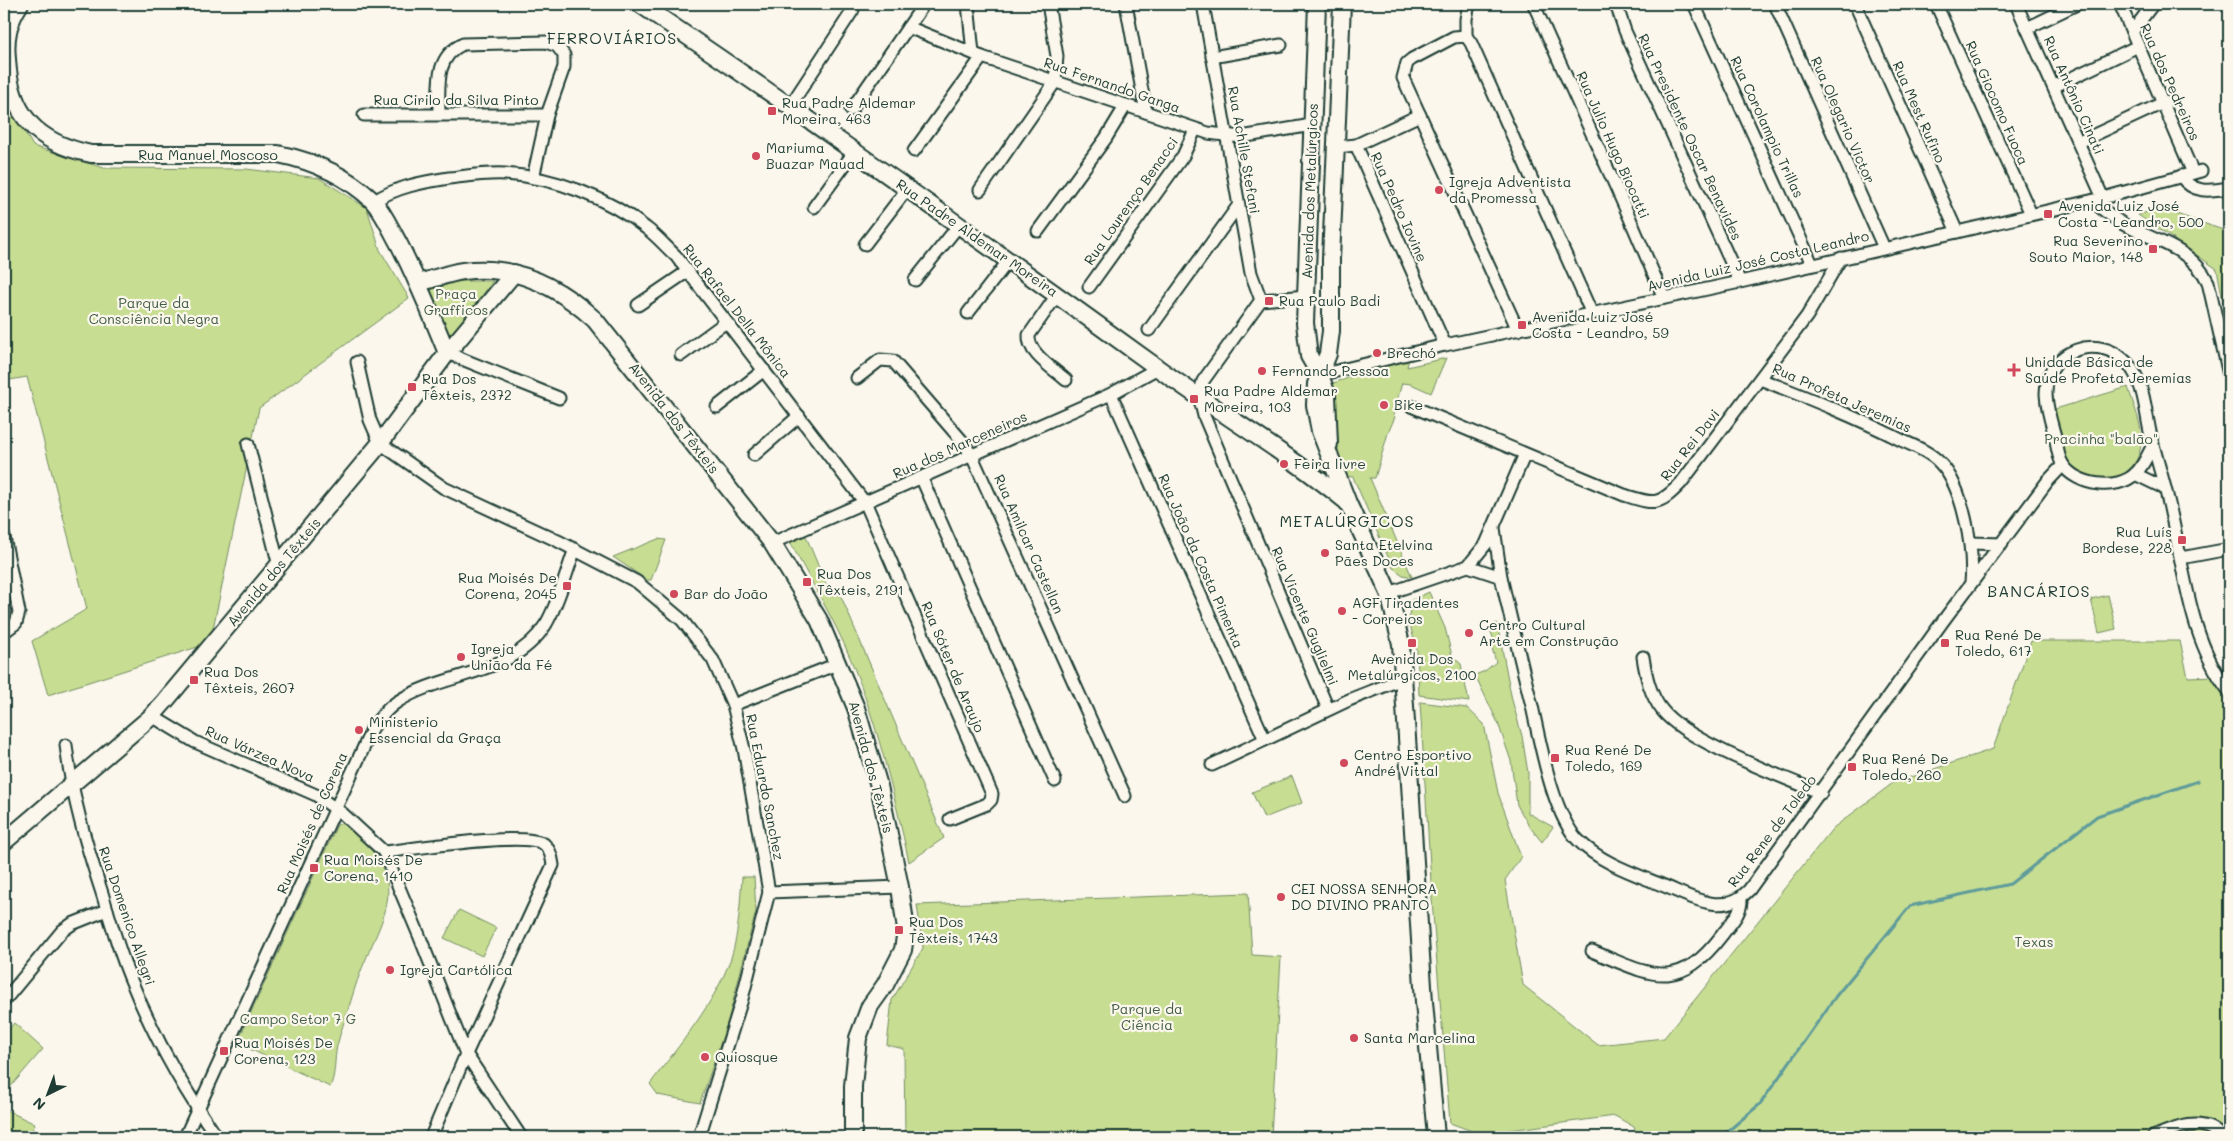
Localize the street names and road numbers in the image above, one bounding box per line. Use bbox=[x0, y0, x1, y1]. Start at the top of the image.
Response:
street label: Rua dos Pedreiros bbox=[2136, 20, 2205, 143]
street label: Rua Presidente Oscar Benavides bbox=[1634, 30, 1747, 243]
street label: Rua Antônio Cinati bbox=[2040, 33, 2109, 157]
street label: Rua Giocomo Fuoca bbox=[1962, 38, 2033, 168]
street label: Rua Fernando Ganga bbox=[1041, 52, 1183, 117]
street label: Rua Corolampio Trillas bbox=[1726, 53, 1809, 201]
street label: Rua Olegario Victor bbox=[1807, 53, 1880, 186]
street label: Rua Mest Rufino bbox=[1889, 58, 1950, 166]
street label: Rua Julio Hugo Biocatti bbox=[1572, 68, 1654, 221]
street label: Rua Achille Stefani bbox=[1224, 85, 1265, 215]
street label: Rua Cirilo da Silva Pinto bbox=[373, 90, 539, 109]
street label: Avenida dos Metalúrgicos bbox=[1297, 103, 1322, 279]
street label: Rua Lourenço Benacci bbox=[1079, 133, 1182, 269]
street label: Rua Manuel Moscoso bbox=[138, 145, 278, 164]
street label: Rua Pedro Iovine bbox=[1367, 149, 1432, 265]
street label: Rua Padre Aldemar Moreira bbox=[893, 174, 1062, 301]
street label: Avenida Luiz José Costa Leandro bbox=[1645, 226, 1871, 295]
street label: Rua Rafael Della Mônica bbox=[679, 240, 796, 382]
street label: Avenida dos Têxteis bbox=[625, 358, 724, 477]
street label: Rua Profeta Jeremias bbox=[1770, 358, 1915, 437]
street label: Rua Rei Davi bbox=[1656, 405, 1724, 485]
street label: Rua dos Marceneiros bbox=[890, 406, 1030, 483]
street label: Rua Amilcar Castellan bbox=[990, 471, 1069, 617]
street label: Rua João da Costa Pimenta bbox=[1154, 471, 1249, 651]
street label: Avenida dos Têxteis bbox=[222, 513, 325, 630]
street label: Rua Vicente Guglielmi bbox=[1268, 544, 1343, 688]
street label: Rua Sóter de Araujo bbox=[917, 598, 990, 735]
street label: Avenida dos Têxteis bbox=[845, 699, 898, 835]
street label: Rua Eduardo Sanchez bbox=[742, 712, 789, 862]
street label: Rua Várzea Nova bbox=[202, 721, 318, 786]
street label: Rua Moisés de Corena bbox=[272, 749, 351, 897]
street label: Rua Rene de Toledo bbox=[1723, 771, 1820, 891]
street label: Rua Domenico Allegri bbox=[95, 844, 160, 988]

